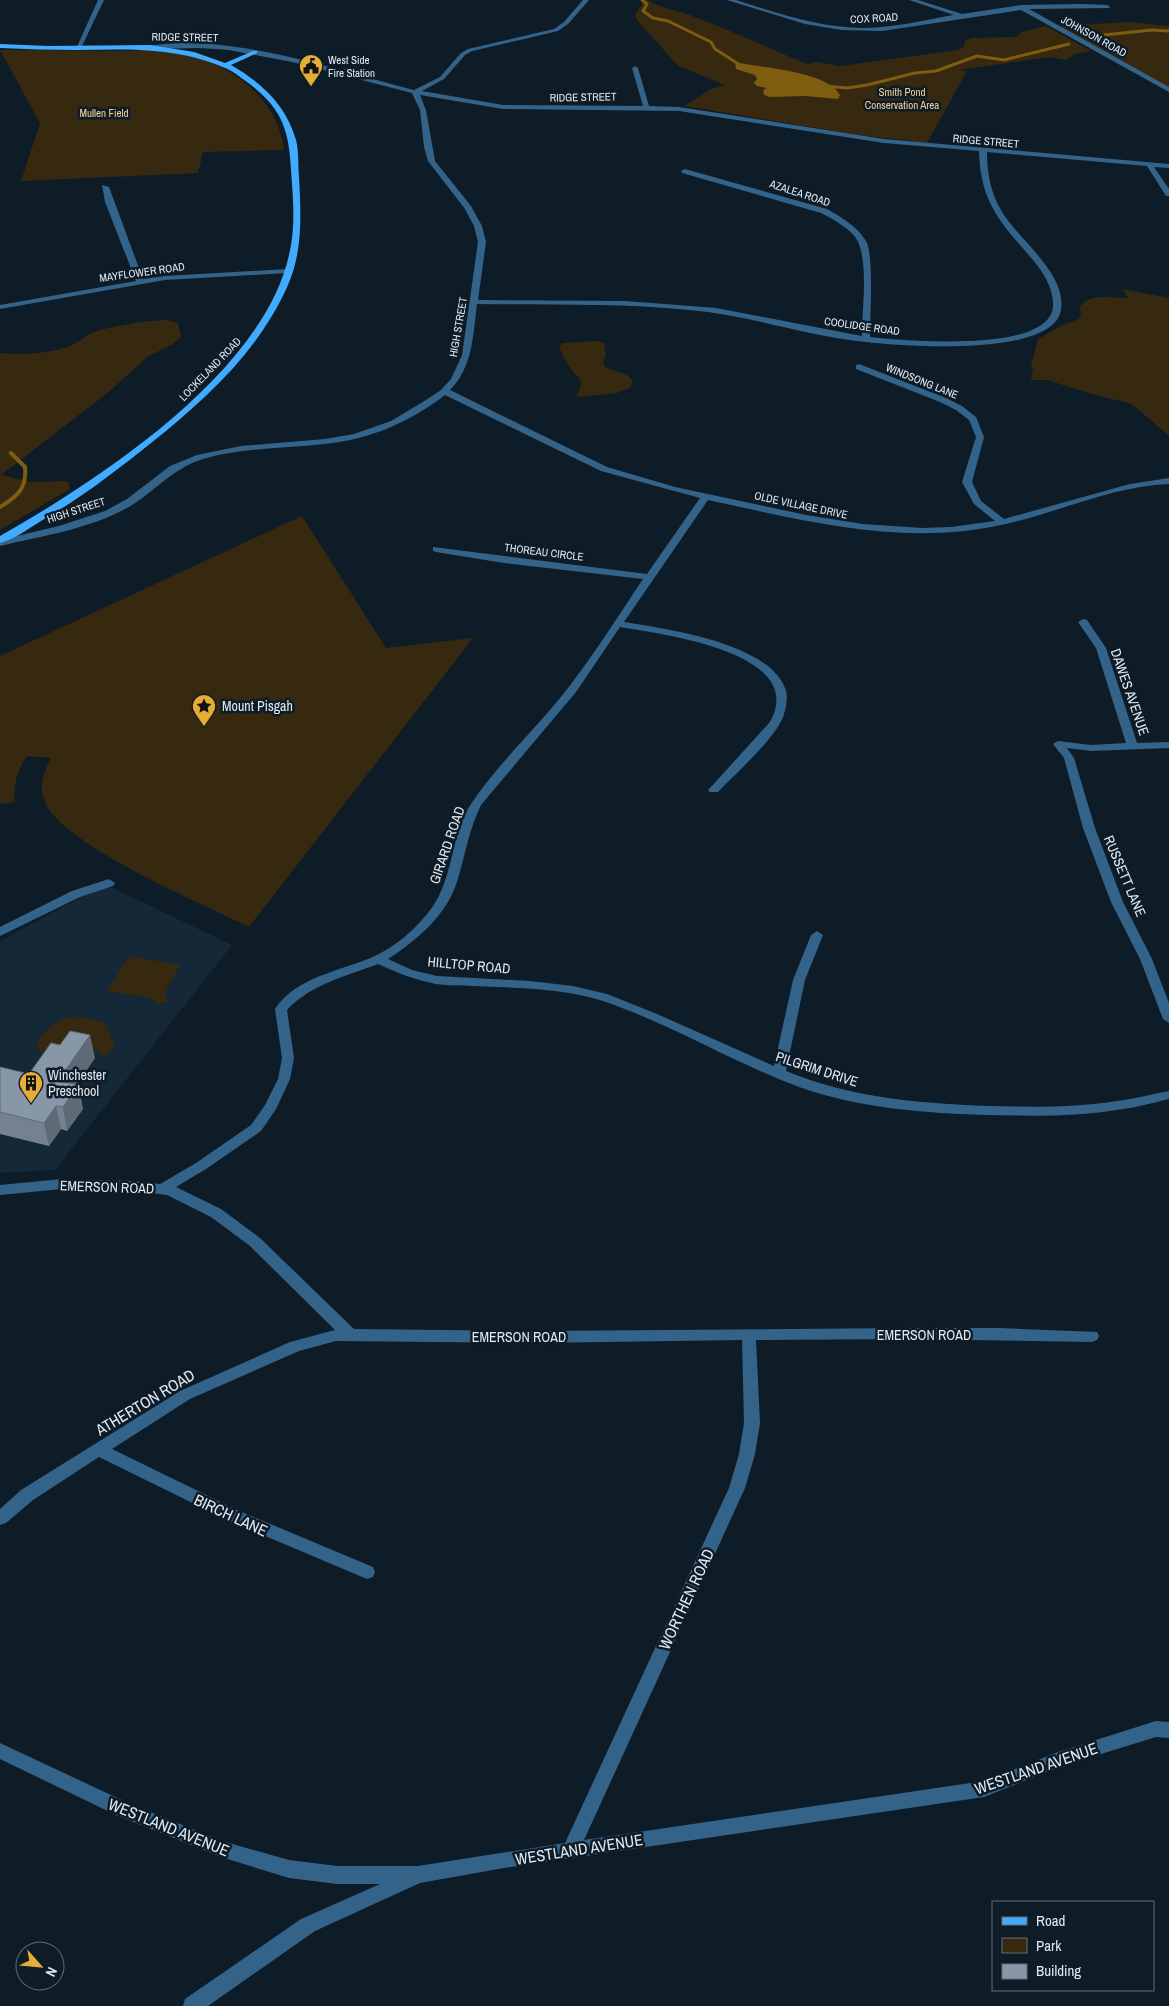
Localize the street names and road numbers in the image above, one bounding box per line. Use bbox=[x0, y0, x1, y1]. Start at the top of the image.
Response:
street label: COX ROAD bbox=[850, 10, 898, 26]
street label: JOHNSON ROAD bbox=[1059, 12, 1129, 60]
street label: RIDGE STREET bbox=[152, 29, 219, 45]
street label: RIDGE STREET bbox=[550, 89, 617, 105]
street label: RIDGE STREET bbox=[952, 131, 1020, 151]
street label: AZALEA ROAD bbox=[767, 176, 832, 209]
street label: MAYFLOWER ROAD bbox=[98, 259, 186, 285]
street label: HIGH STREET bbox=[446, 295, 470, 358]
street label: COOLIDGE ROAD bbox=[823, 314, 901, 338]
street label: LOCKELAND ROAD bbox=[176, 334, 244, 404]
street label: WINDSONG LANE bbox=[884, 360, 960, 402]
street label: OLDE VILLAGE DRIVE bbox=[753, 488, 849, 522]
street label: HIGH STREET bbox=[45, 494, 107, 526]
street label: THOREAU CIRCLE bbox=[504, 540, 584, 564]
street label: DAWES AVENUE bbox=[1107, 646, 1153, 738]
street label: GIRARD ROAD bbox=[425, 804, 469, 886]
street label: RUSSETT LANE bbox=[1100, 833, 1150, 919]
street label: HILLTOP ROAD bbox=[427, 952, 511, 978]
street label: PILGRIM DRIVE bbox=[774, 1047, 860, 1091]
street label: EMERSON ROAD bbox=[60, 1176, 154, 1198]
street label: EMERSON ROAD bbox=[877, 1326, 971, 1344]
street label: EMERSON ROAD bbox=[472, 1328, 566, 1346]
street label: ATHERTON ROAD bbox=[90, 1364, 199, 1441]
street label: BIRCH LANE bbox=[191, 1488, 271, 1542]
street label: WORTHEN ROAD bbox=[653, 1545, 719, 1653]
street label: WESTLAND AVENUE bbox=[972, 1737, 1100, 1799]
street label: WESTLAND AVENUE bbox=[105, 1793, 233, 1861]
street label: WESTLAND AVENUE bbox=[514, 1828, 644, 1870]

